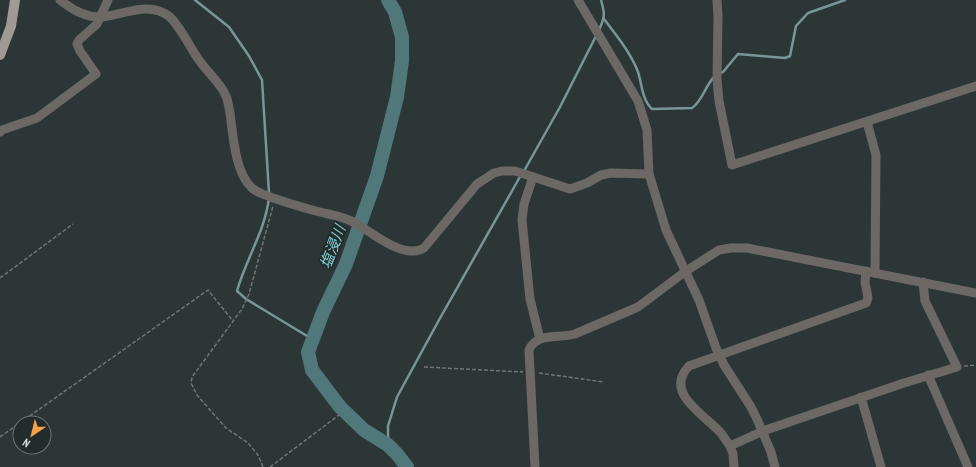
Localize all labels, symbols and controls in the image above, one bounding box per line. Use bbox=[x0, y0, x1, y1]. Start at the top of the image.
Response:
water label: 塩浸川 bbox=[316, 221, 350, 271]
north arrow bbox=[12, 415, 52, 455]
text: N bbox=[20, 436, 33, 451]

